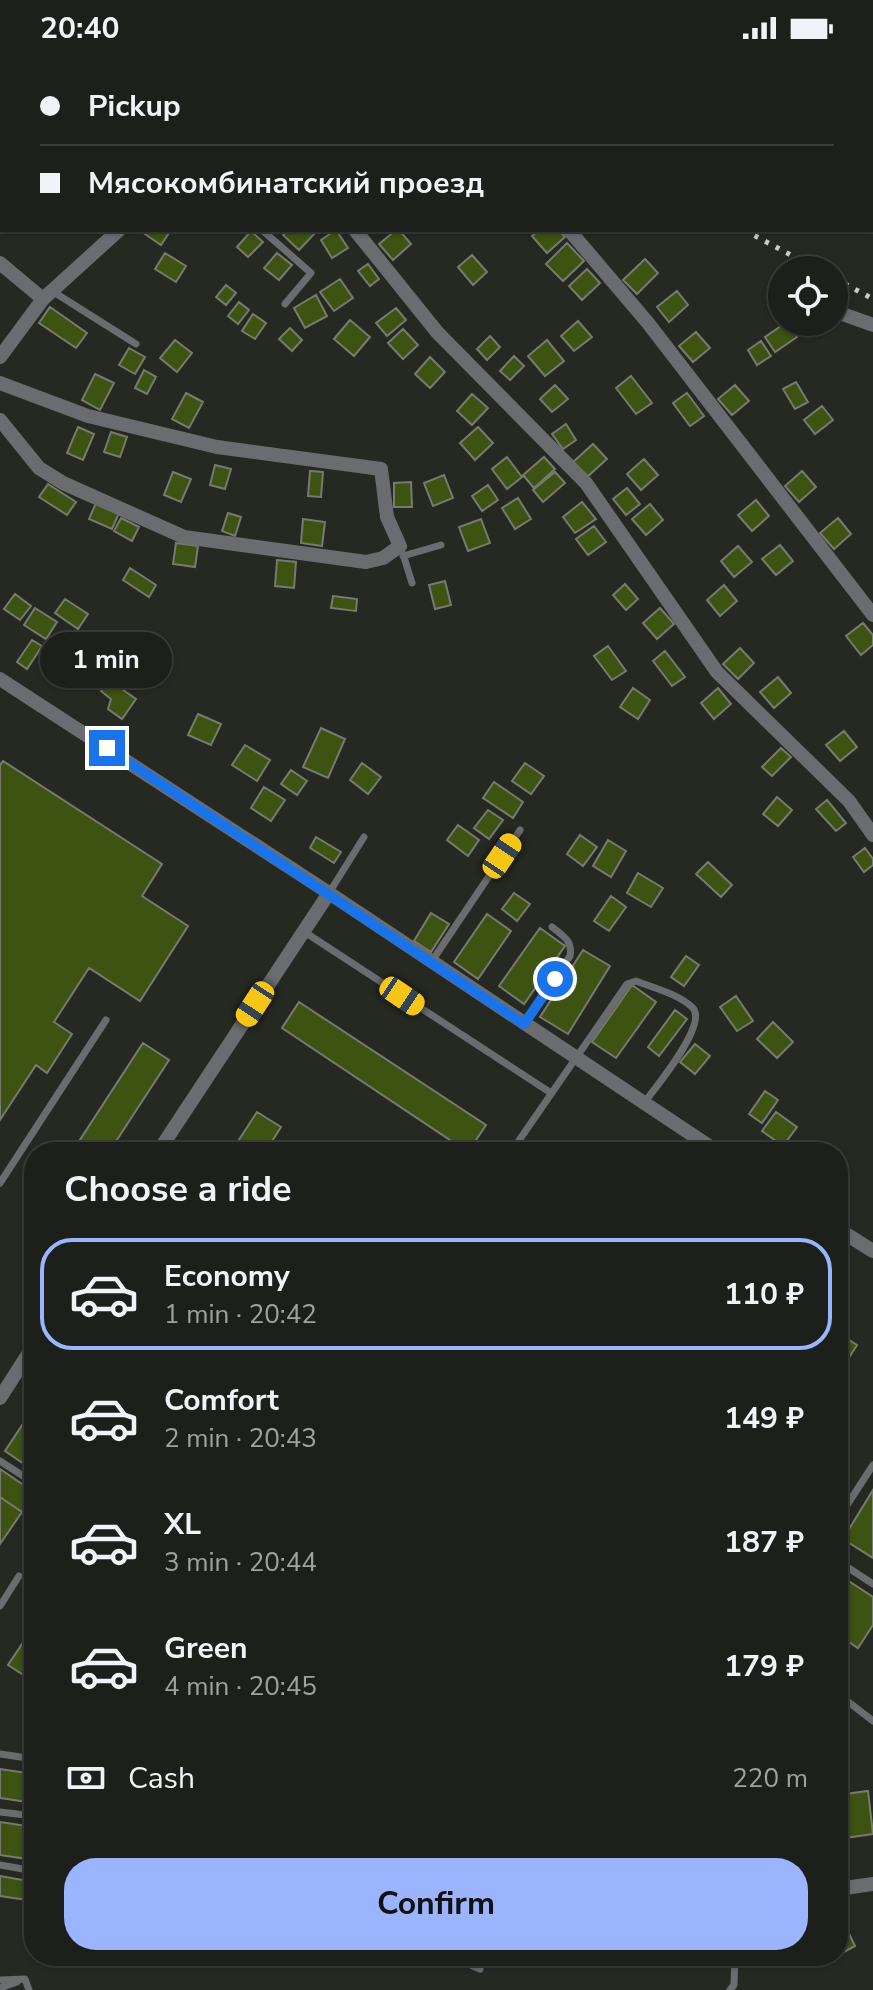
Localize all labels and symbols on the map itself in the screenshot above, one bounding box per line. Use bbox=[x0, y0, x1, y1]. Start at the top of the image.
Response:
callout: 1 min bbox=[41, 632, 173, 688]
route end bbox=[89, 730, 125, 766]
car bbox=[479, 829, 525, 883]
route start bbox=[537, 961, 573, 997]
car bbox=[375, 973, 429, 1019]
car bbox=[232, 977, 278, 1031]

